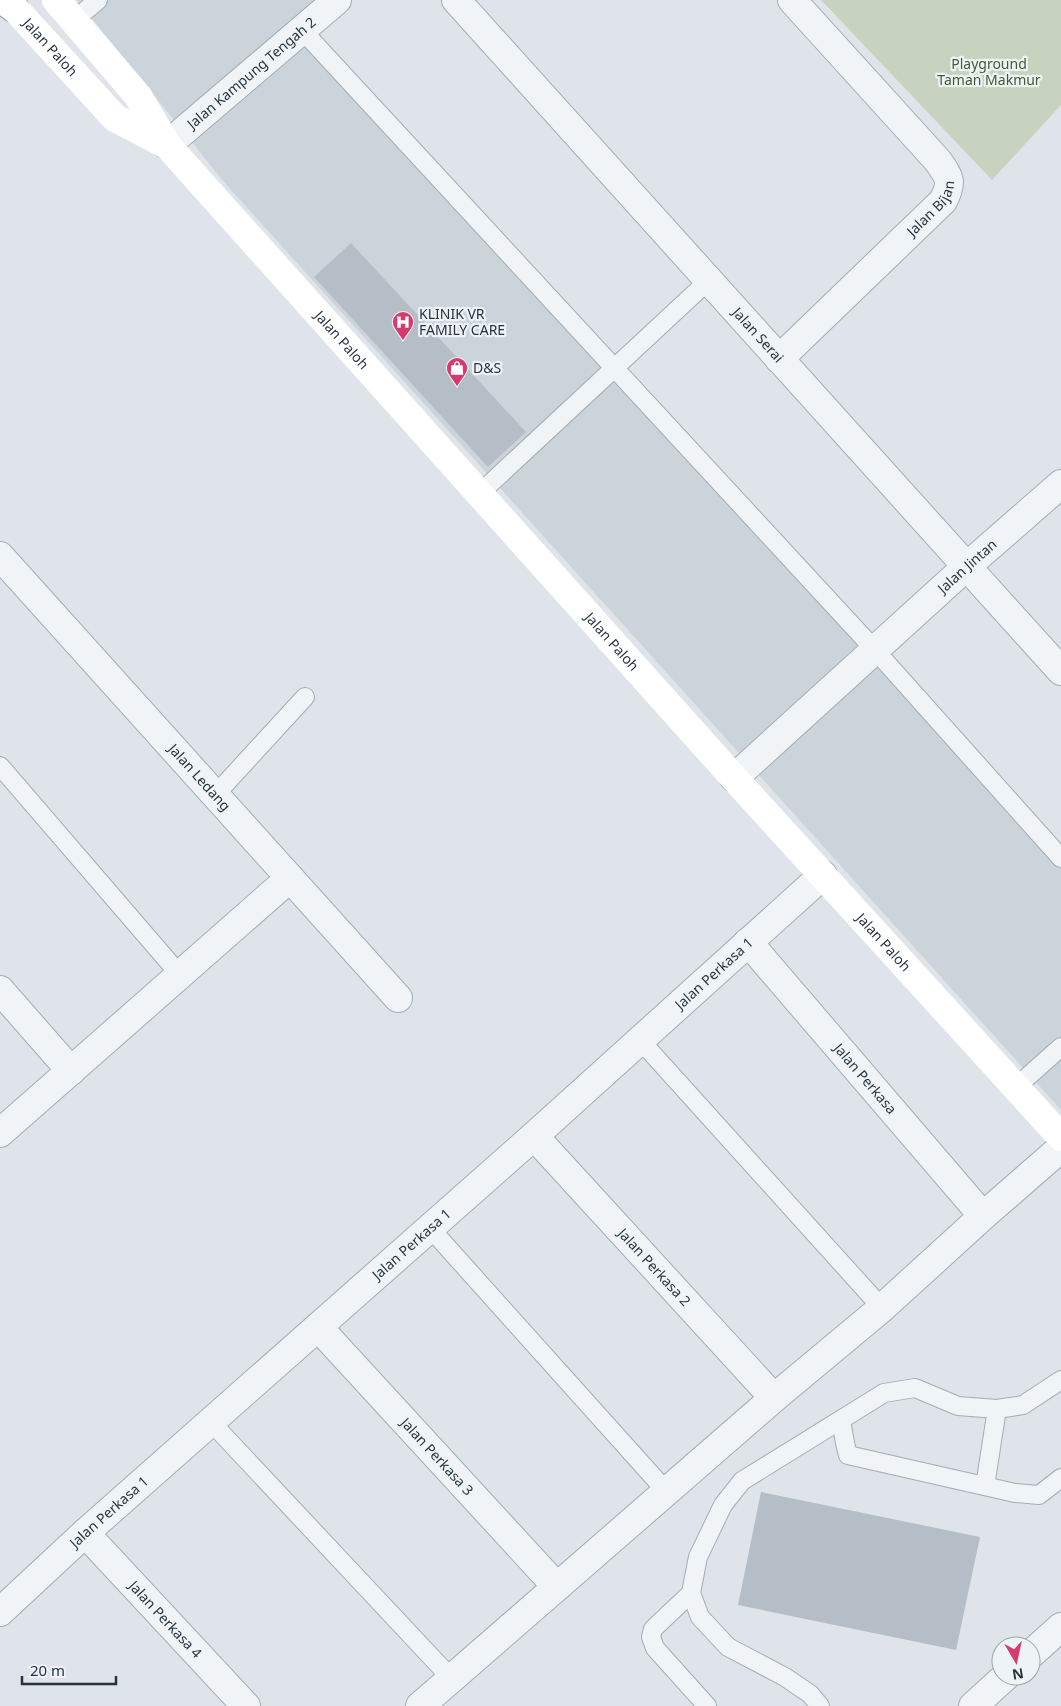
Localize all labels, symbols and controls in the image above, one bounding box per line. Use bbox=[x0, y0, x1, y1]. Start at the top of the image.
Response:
street label: Jalan Paloh bbox=[18, 12, 82, 80]
street label: Jalan Kampung Tengah 2 bbox=[181, 12, 319, 134]
park label: Playground Taman Makmur bbox=[937, 54, 1041, 89]
street label: Jalan Bijan bbox=[901, 180, 958, 241]
street label: Jalan Serai bbox=[727, 301, 788, 366]
place label: KLINIK VR FAMILY CARE bbox=[419, 304, 505, 339]
street label: Jalan Paloh bbox=[309, 305, 373, 373]
hospital icon: KLINIK VR FAMILY CARE bbox=[391, 310, 415, 341]
shop icon: D&S bbox=[445, 356, 469, 387]
place label: D&S bbox=[473, 358, 501, 377]
street label: Jalan Jintan bbox=[932, 534, 1001, 599]
street label: Jalan Paloh bbox=[580, 606, 644, 675]
street label: Jalan Ledang bbox=[163, 738, 235, 815]
street label: Jalan Paloh bbox=[851, 907, 915, 975]
street label: Jalan Perkasa 1 bbox=[669, 933, 757, 1015]
street label: Jalan Perkasa bbox=[829, 1037, 901, 1118]
street label: Jalan Perkasa 1 bbox=[366, 1204, 455, 1285]
street label: Jalan Perkasa 2 bbox=[613, 1222, 695, 1310]
street label: Jalan Perkasa 3 bbox=[396, 1412, 478, 1499]
street label: Jalan Perkasa 1 bbox=[64, 1471, 152, 1553]
street label: Jalan Perkasa 4 bbox=[124, 1575, 207, 1662]
north arrow bbox=[991, 1636, 1041, 1686]
scale bar bbox=[22, 1654, 116, 1686]
text: 20 m bbox=[30, 1660, 65, 1680]
text: N bbox=[1011, 1664, 1025, 1685]

